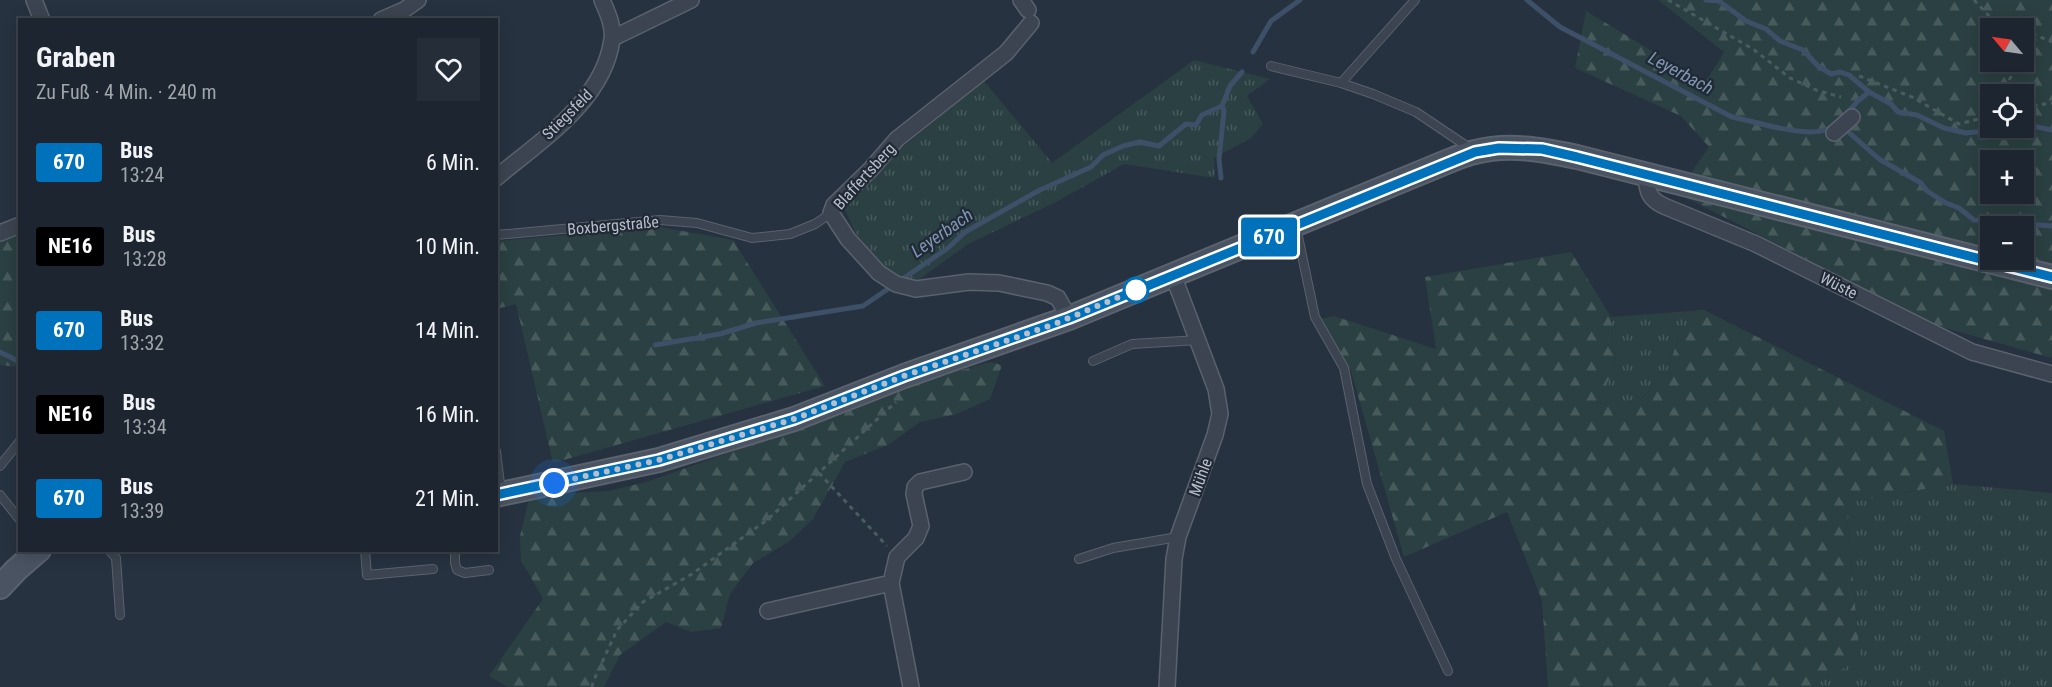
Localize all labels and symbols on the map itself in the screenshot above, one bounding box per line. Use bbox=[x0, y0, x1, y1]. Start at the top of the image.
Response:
north arrow bbox=[1980, 18, 2034, 72]
water label: Leyerbach bbox=[1645, 47, 1717, 98]
street label: Stiegsfeld bbox=[538, 85, 596, 143]
street label: Blaffertsberg bbox=[830, 139, 899, 213]
water label: Leyerbach bbox=[907, 204, 977, 261]
street label: Boxbergstraße bbox=[567, 212, 660, 239]
line badge: 670 bbox=[1234, 218, 1304, 256]
street label: Wüste bbox=[1817, 268, 1861, 303]
unlabelled marker bbox=[1123, 277, 1149, 303]
street label: Mühle bbox=[1185, 456, 1216, 499]
your location bbox=[539, 468, 569, 498]

